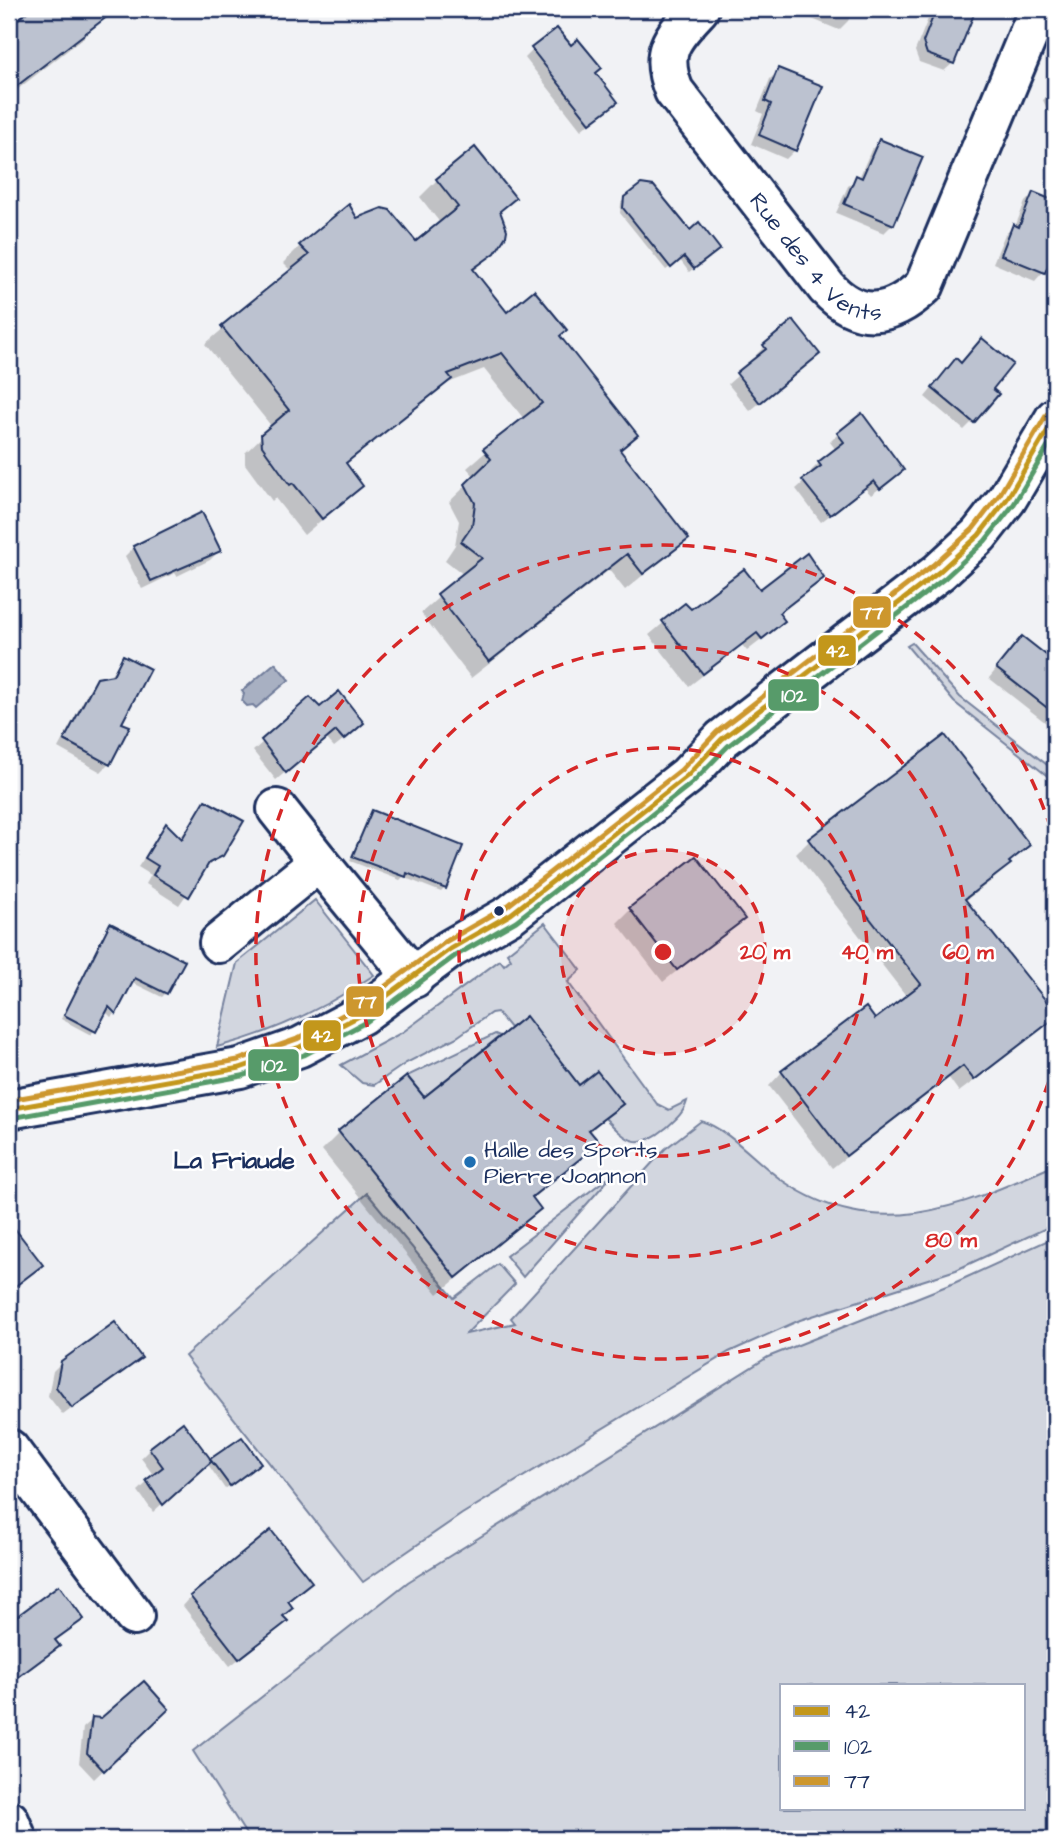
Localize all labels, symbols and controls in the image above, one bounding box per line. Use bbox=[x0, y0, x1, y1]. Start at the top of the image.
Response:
street label: Rue des 4 Vents bbox=[742, 186, 883, 329]
line badge: 77 bbox=[852, 595, 892, 629]
text: 77 bbox=[859, 600, 884, 627]
line badge: 42 bbox=[817, 634, 857, 667]
text: 42 bbox=[825, 638, 849, 665]
line badge: 102 bbox=[767, 678, 820, 712]
text: 102 bbox=[781, 683, 807, 710]
unlabelled marker bbox=[492, 904, 506, 918]
text: 20 m bbox=[739, 938, 791, 967]
text: 40 m bbox=[841, 938, 894, 967]
text: 60 m bbox=[942, 938, 994, 967]
centre of rings bbox=[651, 940, 675, 964]
line badge: 77 bbox=[345, 985, 385, 1018]
text: 77 bbox=[352, 989, 377, 1016]
line badge: 42 bbox=[302, 1019, 342, 1052]
text: 42 bbox=[310, 1023, 334, 1050]
line badge: 102 bbox=[247, 1048, 300, 1082]
text: 102 bbox=[261, 1053, 287, 1080]
place label: Halle des Sports Pierre Joannon bbox=[484, 1134, 658, 1192]
district label: La Friaude bbox=[173, 1144, 295, 1178]
marker: Halle des Sports Pierre Joannon bbox=[462, 1154, 478, 1170]
text: 80 m bbox=[925, 1226, 977, 1255]
legend bbox=[780, 1684, 1026, 1810]
text: 42 bbox=[844, 1697, 870, 1726]
text: 102 bbox=[844, 1733, 872, 1762]
text: 77 bbox=[844, 1767, 870, 1796]

